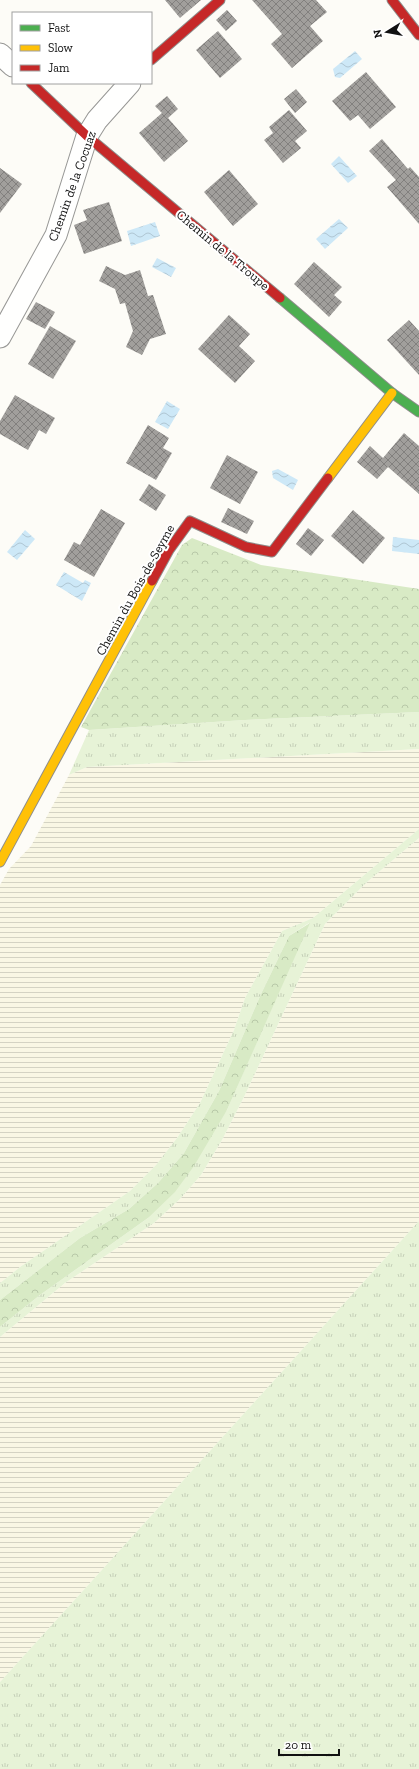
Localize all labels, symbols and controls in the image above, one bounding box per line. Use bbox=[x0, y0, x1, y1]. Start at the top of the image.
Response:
legend bbox=[12, 12, 152, 84]
north arrow bbox=[367, 12, 407, 52]
text: Fast bbox=[48, 21, 71, 35]
text: N bbox=[370, 28, 385, 39]
text: Slow bbox=[48, 41, 74, 55]
text: Jam bbox=[48, 61, 70, 75]
street label: Chemin de la Cocuaz bbox=[45, 129, 99, 243]
street label: Chemin de la Troupe bbox=[174, 207, 272, 293]
street label: Chemin du Bois-de-Seyme bbox=[93, 522, 177, 658]
scale bar bbox=[279, 1731, 339, 1757]
text: 20 m bbox=[285, 1738, 312, 1752]

